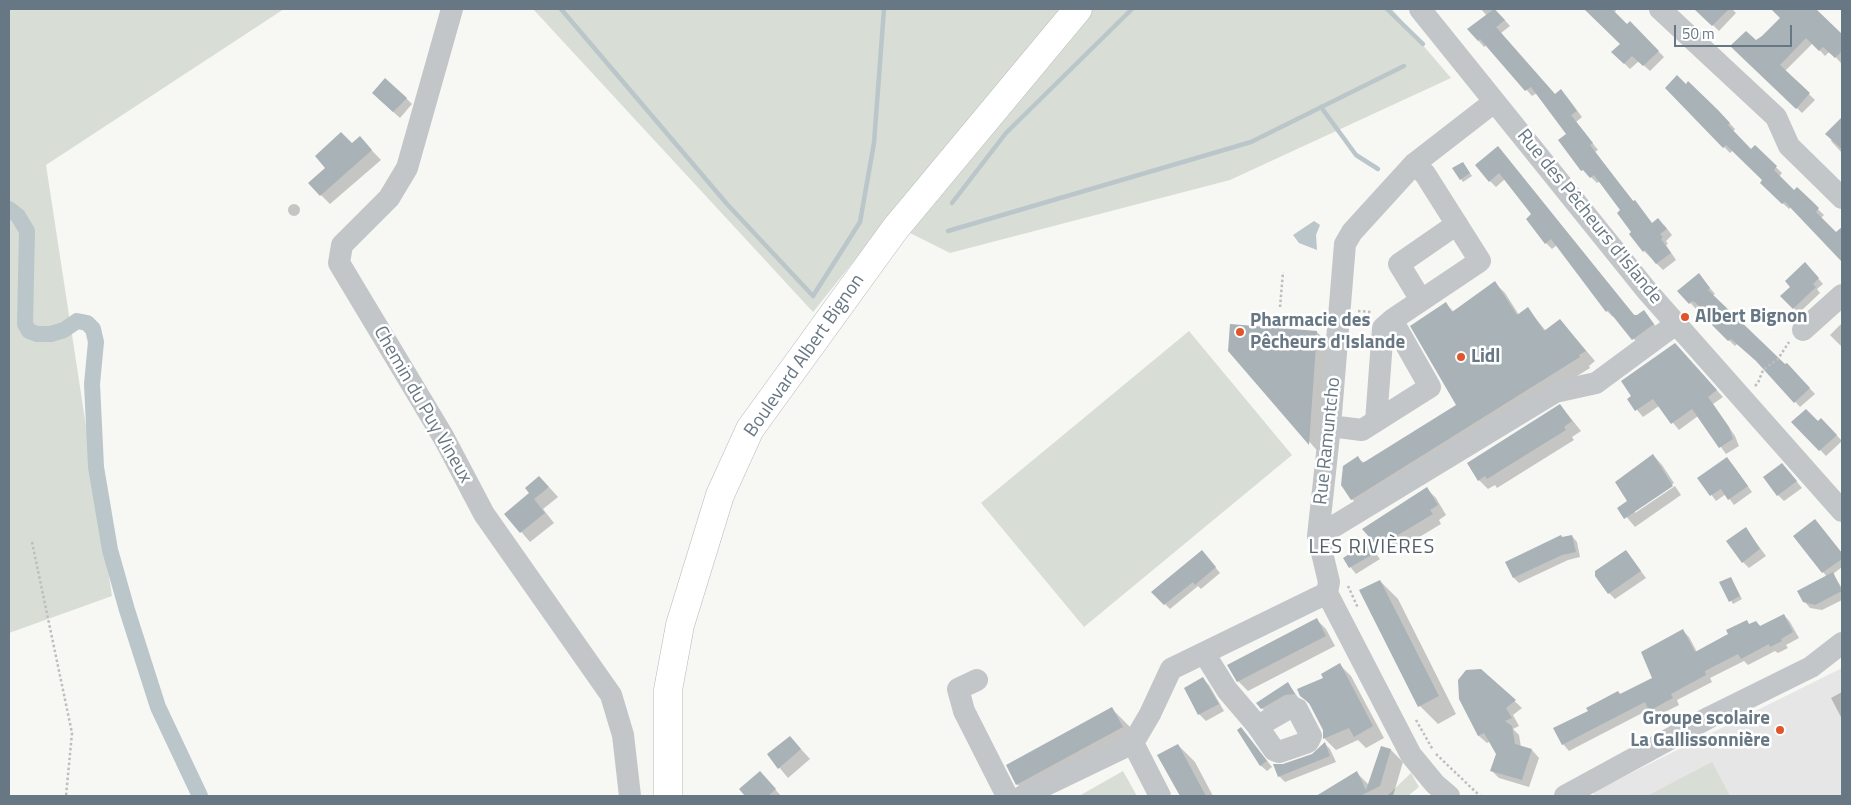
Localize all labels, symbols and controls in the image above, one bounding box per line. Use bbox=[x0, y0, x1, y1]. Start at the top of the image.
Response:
scale bar bbox=[1676, 15, 1794, 47]
text: 50 m bbox=[1682, 22, 1715, 45]
street label: Rue des Pêcheurs d'Islande bbox=[1512, 125, 1666, 309]
street label: Boulevard Albert Bignon bbox=[740, 270, 870, 442]
place label: Albert Bignon bbox=[1695, 306, 1807, 328]
place label: Pharmacie des Pêcheurs d'Islande bbox=[1250, 310, 1405, 354]
marker: Albert Bignon bbox=[1679, 311, 1691, 323]
street label: Chemin du Puy Vineux bbox=[368, 323, 476, 487]
marker: Pharmacie des Pêcheurs d'Islande bbox=[1234, 326, 1246, 338]
place label: Lidl bbox=[1471, 346, 1500, 368]
marker: Lidl bbox=[1455, 351, 1467, 363]
street label: Rue Ramuntcho bbox=[1310, 376, 1346, 506]
district label: LES RIVIÈRES bbox=[1307, 536, 1437, 560]
place label: Groupe scolaire La Gallissonnière bbox=[1630, 708, 1770, 752]
marker: Groupe scolaire La Gallissonnière bbox=[1774, 724, 1786, 736]

